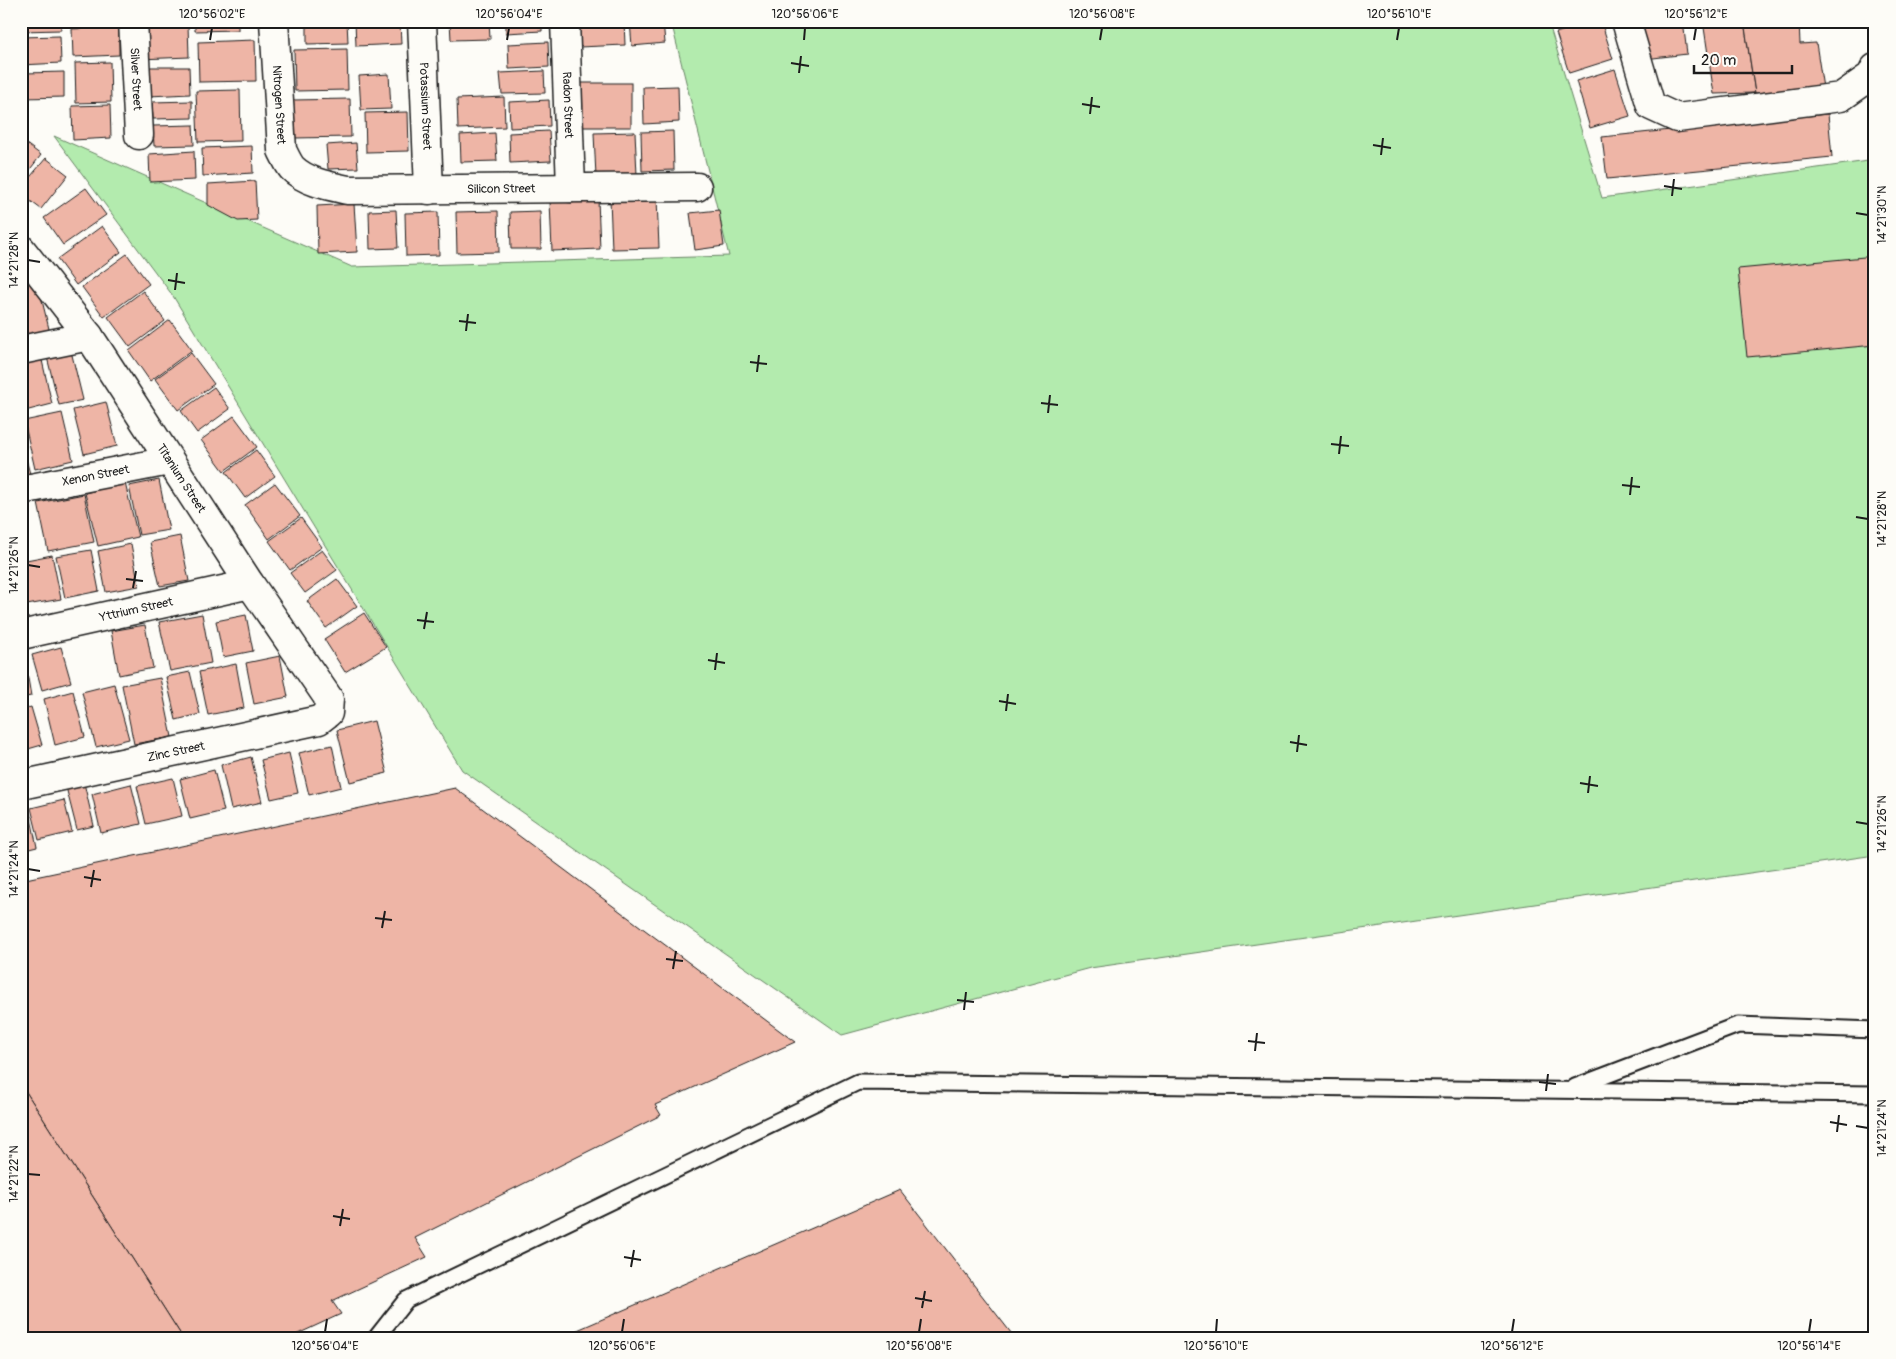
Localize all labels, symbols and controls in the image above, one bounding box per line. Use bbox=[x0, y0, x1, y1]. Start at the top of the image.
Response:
text: 120°56'02"E bbox=[179, 7, 245, 22]
text: 120°56'04"E bbox=[476, 7, 543, 22]
text: 120°56'06"E bbox=[771, 7, 839, 22]
text: 120°56'08"E bbox=[1069, 7, 1135, 22]
text: 120°56'10"E bbox=[1367, 7, 1431, 22]
text: 120°56'12"E bbox=[1664, 7, 1728, 22]
scale bar bbox=[1694, 42, 1791, 74]
street label: Silver Street bbox=[127, 47, 145, 111]
text: 20 m bbox=[1701, 51, 1736, 70]
street label: Potassium Street bbox=[416, 62, 435, 150]
street label: Nitrogen Street bbox=[269, 65, 289, 145]
street label: Radon Street bbox=[559, 71, 577, 139]
street label: Silicon Street bbox=[467, 181, 536, 196]
text: 14°21'30"N bbox=[1875, 186, 1890, 244]
text: 14°21'28"N bbox=[7, 232, 22, 288]
street label: Titanium Street bbox=[153, 441, 209, 516]
street label: Xenon Street bbox=[61, 461, 130, 489]
text: 14°21'28"N bbox=[1875, 491, 1890, 547]
text: 14°21'26"N bbox=[7, 536, 22, 594]
street label: Yttrium Street bbox=[97, 594, 175, 625]
street label: Zinc Street bbox=[146, 739, 206, 765]
text: 14°21'26"N bbox=[1875, 795, 1890, 853]
text: 14°21'24"N bbox=[7, 840, 22, 898]
text: 14°21'24"N bbox=[1875, 1099, 1890, 1157]
text: 14°21'22"N bbox=[7, 1145, 22, 1203]
text: 120°56'04"E bbox=[292, 1339, 359, 1354]
text: 120°56'06"E bbox=[588, 1339, 656, 1354]
text: 120°56'08"E bbox=[886, 1339, 952, 1354]
text: 120°56'10"E bbox=[1184, 1339, 1248, 1354]
text: 120°56'12"E bbox=[1480, 1339, 1544, 1354]
text: 120°56'14"E bbox=[1777, 1339, 1841, 1354]

